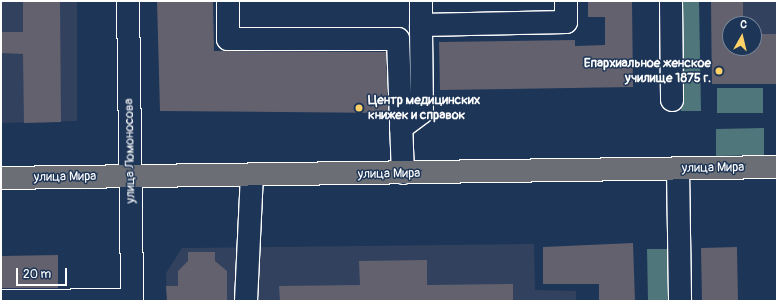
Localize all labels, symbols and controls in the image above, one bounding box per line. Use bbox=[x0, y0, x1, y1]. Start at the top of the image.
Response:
north arrow bbox=[722, 16, 762, 56]
text: С bbox=[739, 18, 748, 32]
place label: Епархиальное женское училище 1875 г. bbox=[584, 56, 711, 87]
marker: Епархиальное женское училище 1875 г. bbox=[714, 66, 724, 76]
place label: Центр медицинских книжек и справок bbox=[368, 93, 480, 124]
street label: улица Ломоносова bbox=[121, 98, 139, 204]
marker: Центр медицинских книжек и справок bbox=[353, 102, 365, 114]
street label: улица Мира bbox=[682, 160, 744, 176]
street label: улица Мира bbox=[358, 166, 420, 182]
street label: улица Мира bbox=[34, 169, 96, 185]
scale bar bbox=[18, 260, 69, 286]
text: 20 m bbox=[23, 267, 51, 282]

